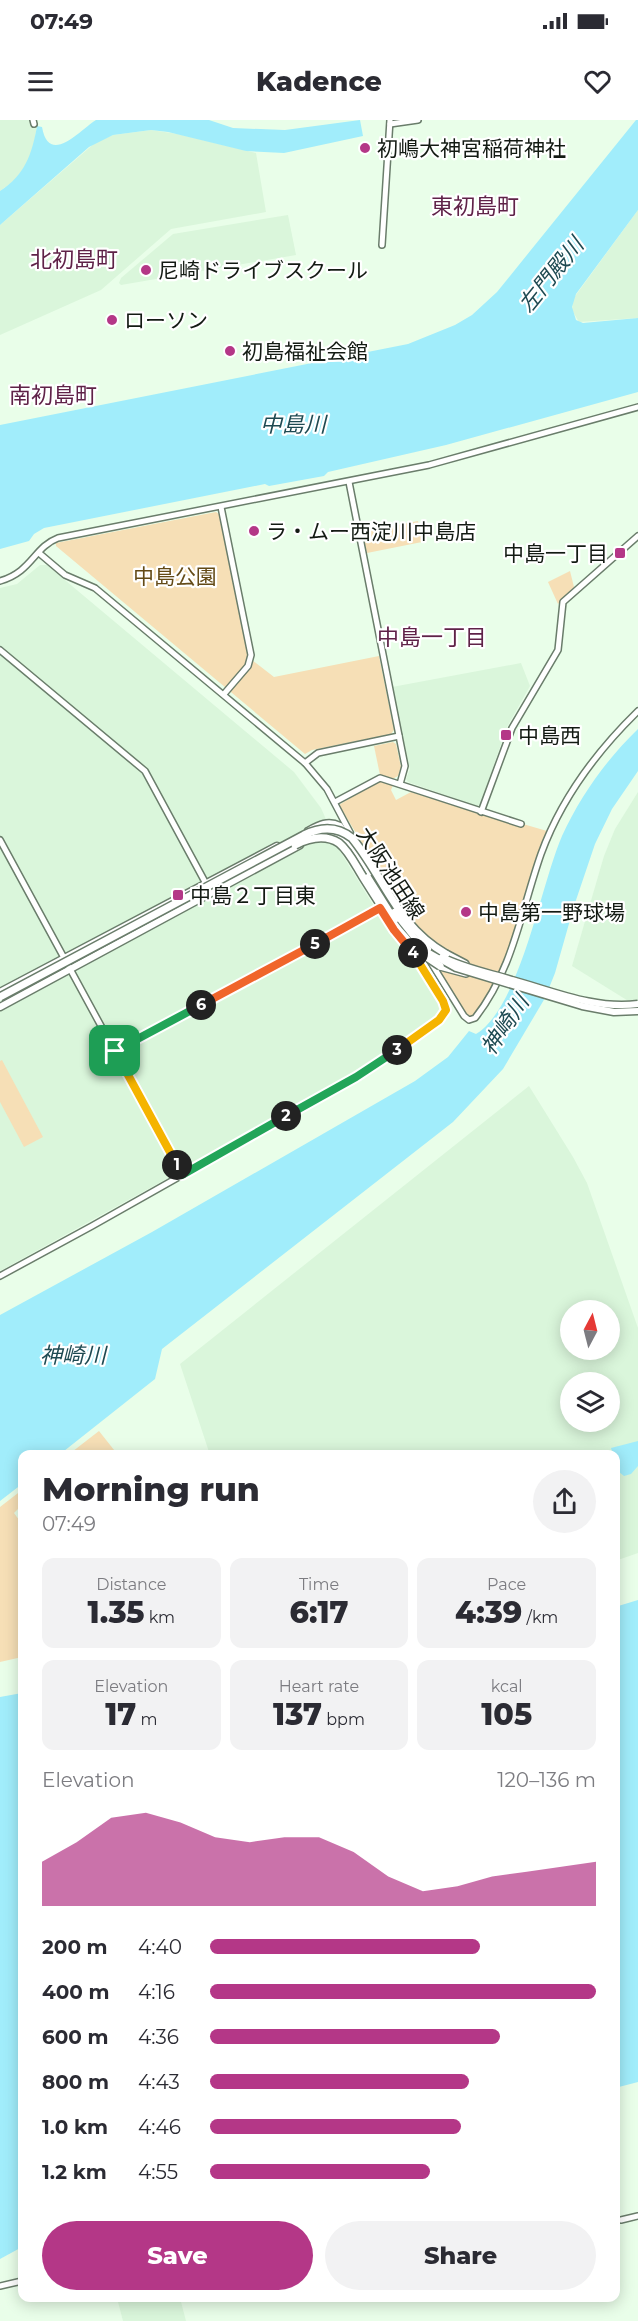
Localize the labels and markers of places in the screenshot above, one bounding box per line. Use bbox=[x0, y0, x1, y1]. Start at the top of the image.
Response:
place label: 初嶋大神宮稲荷神社 bbox=[377, 136, 566, 161]
marker: 初嶋大神宮稲荷神社 bbox=[358, 141, 372, 155]
place label: 尼崎ドライブスクール bbox=[158, 258, 368, 283]
marker: 尼崎ドライブスクール bbox=[139, 263, 153, 277]
place label: ローソン bbox=[124, 308, 208, 333]
marker: ローソン bbox=[105, 313, 119, 327]
place label: 初島福祉会館 bbox=[242, 339, 368, 364]
marker: 初島福祉会館 bbox=[223, 344, 237, 358]
place label: ラ・ムー西淀川中島店 bbox=[266, 519, 476, 544]
marker: ラ・ムー西淀川中島店 bbox=[247, 524, 261, 538]
place label: 中島一丁目 bbox=[503, 541, 608, 566]
marker: 中島一丁目 bbox=[613, 546, 627, 560]
place label: 中島西 bbox=[518, 723, 581, 748]
marker: 中島西 bbox=[499, 728, 513, 742]
place label: 中島２丁目東 bbox=[190, 883, 316, 908]
marker: 中島２丁目東 bbox=[171, 888, 185, 902]
place label: 中島第一野球場 bbox=[478, 900, 625, 925]
marker: 中島第一野球場 bbox=[459, 905, 473, 919]
pin: 5 bbox=[300, 929, 330, 959]
pin: 4 bbox=[398, 938, 428, 968]
pin: 6 bbox=[186, 990, 216, 1020]
pin bbox=[89, 1025, 140, 1076]
pin: 3 bbox=[382, 1035, 412, 1065]
pin: 2 bbox=[271, 1101, 301, 1131]
pin: 1 bbox=[162, 1150, 192, 1180]

